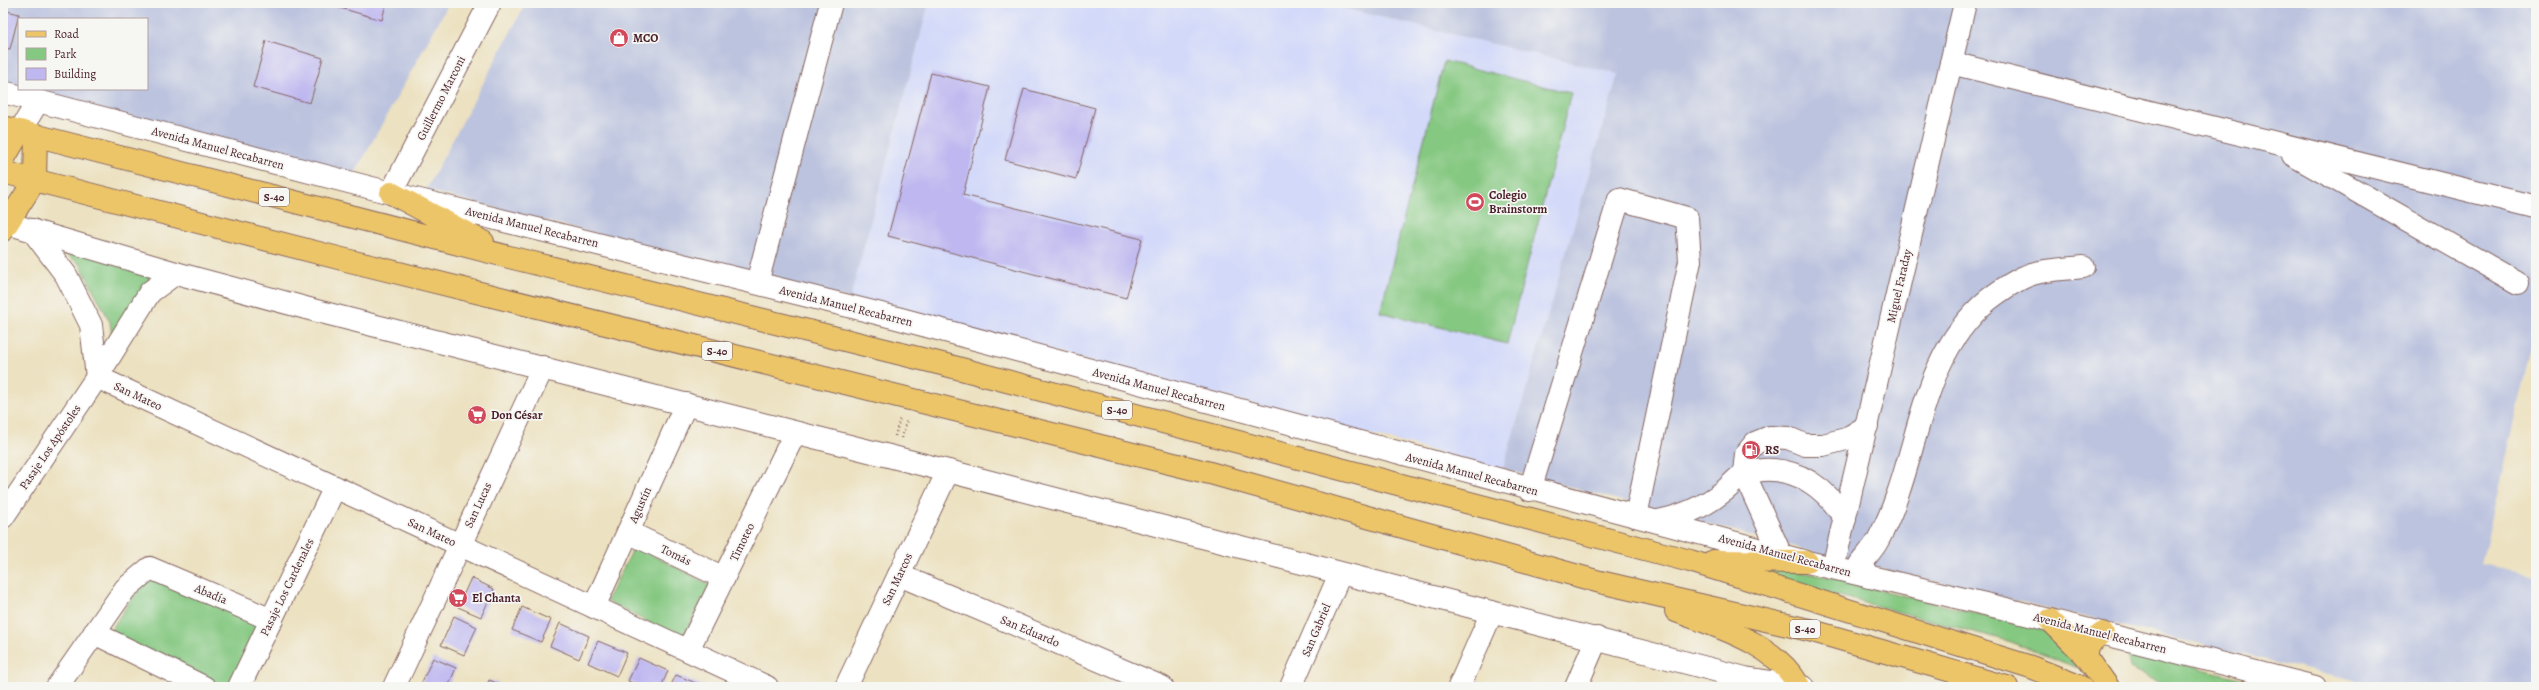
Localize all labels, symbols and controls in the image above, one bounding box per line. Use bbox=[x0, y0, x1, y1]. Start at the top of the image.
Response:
legend bbox=[18, 18, 148, 90]
text: Road bbox=[54, 26, 80, 42]
shop icon: MCO bbox=[608, 27, 630, 49]
place label: MCO bbox=[633, 30, 658, 46]
text: Park bbox=[54, 46, 77, 62]
street label: Guillermo Marconi bbox=[413, 53, 469, 143]
text: Building bbox=[54, 66, 96, 82]
street label: Avenida Manuel Recabarren bbox=[149, 122, 286, 174]
place label: Colegio Brainstorm bbox=[1489, 187, 1547, 217]
road number: S-40 bbox=[259, 188, 289, 206]
sports icon: Colegio Brainstorm bbox=[1464, 191, 1486, 213]
street label: Avenida Manuel Recabarren bbox=[463, 202, 601, 251]
street label: Miguel Faraday bbox=[1883, 247, 1915, 324]
street label: Avenida Manuel Recabarren bbox=[777, 281, 915, 330]
road number: S-40 bbox=[702, 342, 732, 360]
street label: Avenida Manuel Recabarren bbox=[1090, 363, 1227, 415]
street label: San Mateo bbox=[111, 378, 165, 414]
street label: Pasaje Los Apóstoles bbox=[16, 401, 85, 493]
road number: S-40 bbox=[1102, 401, 1132, 419]
supermarket icon: Don César bbox=[466, 404, 488, 426]
place label: Don César bbox=[491, 407, 543, 423]
fuel station icon: RS bbox=[1740, 439, 1762, 461]
place label: RS bbox=[1765, 442, 1779, 458]
street label: Avenida Manuel Recabarren bbox=[1403, 448, 1540, 500]
street label: San Lucas bbox=[460, 479, 496, 530]
street label: Agustín bbox=[625, 484, 655, 527]
street label: San Mateo bbox=[405, 514, 459, 550]
street label: Timoteo bbox=[726, 520, 758, 564]
street label: Avenida Manuel Recabarren bbox=[1716, 529, 1853, 581]
street label: Pasaje Los Cardenales bbox=[256, 535, 318, 639]
street label: Tomás bbox=[658, 541, 694, 569]
street label: San Marcos bbox=[878, 550, 916, 608]
street label: Abadía bbox=[191, 580, 230, 608]
supermarket icon: El Chanta bbox=[447, 587, 469, 609]
place label: El Chanta bbox=[472, 590, 521, 606]
street label: San Gabriel bbox=[1298, 601, 1334, 659]
street label: Avenida Manuel Recabarren bbox=[2031, 608, 2169, 657]
street label: San Eduardo bbox=[998, 611, 1062, 651]
road number: S-40 bbox=[1790, 620, 1820, 638]

